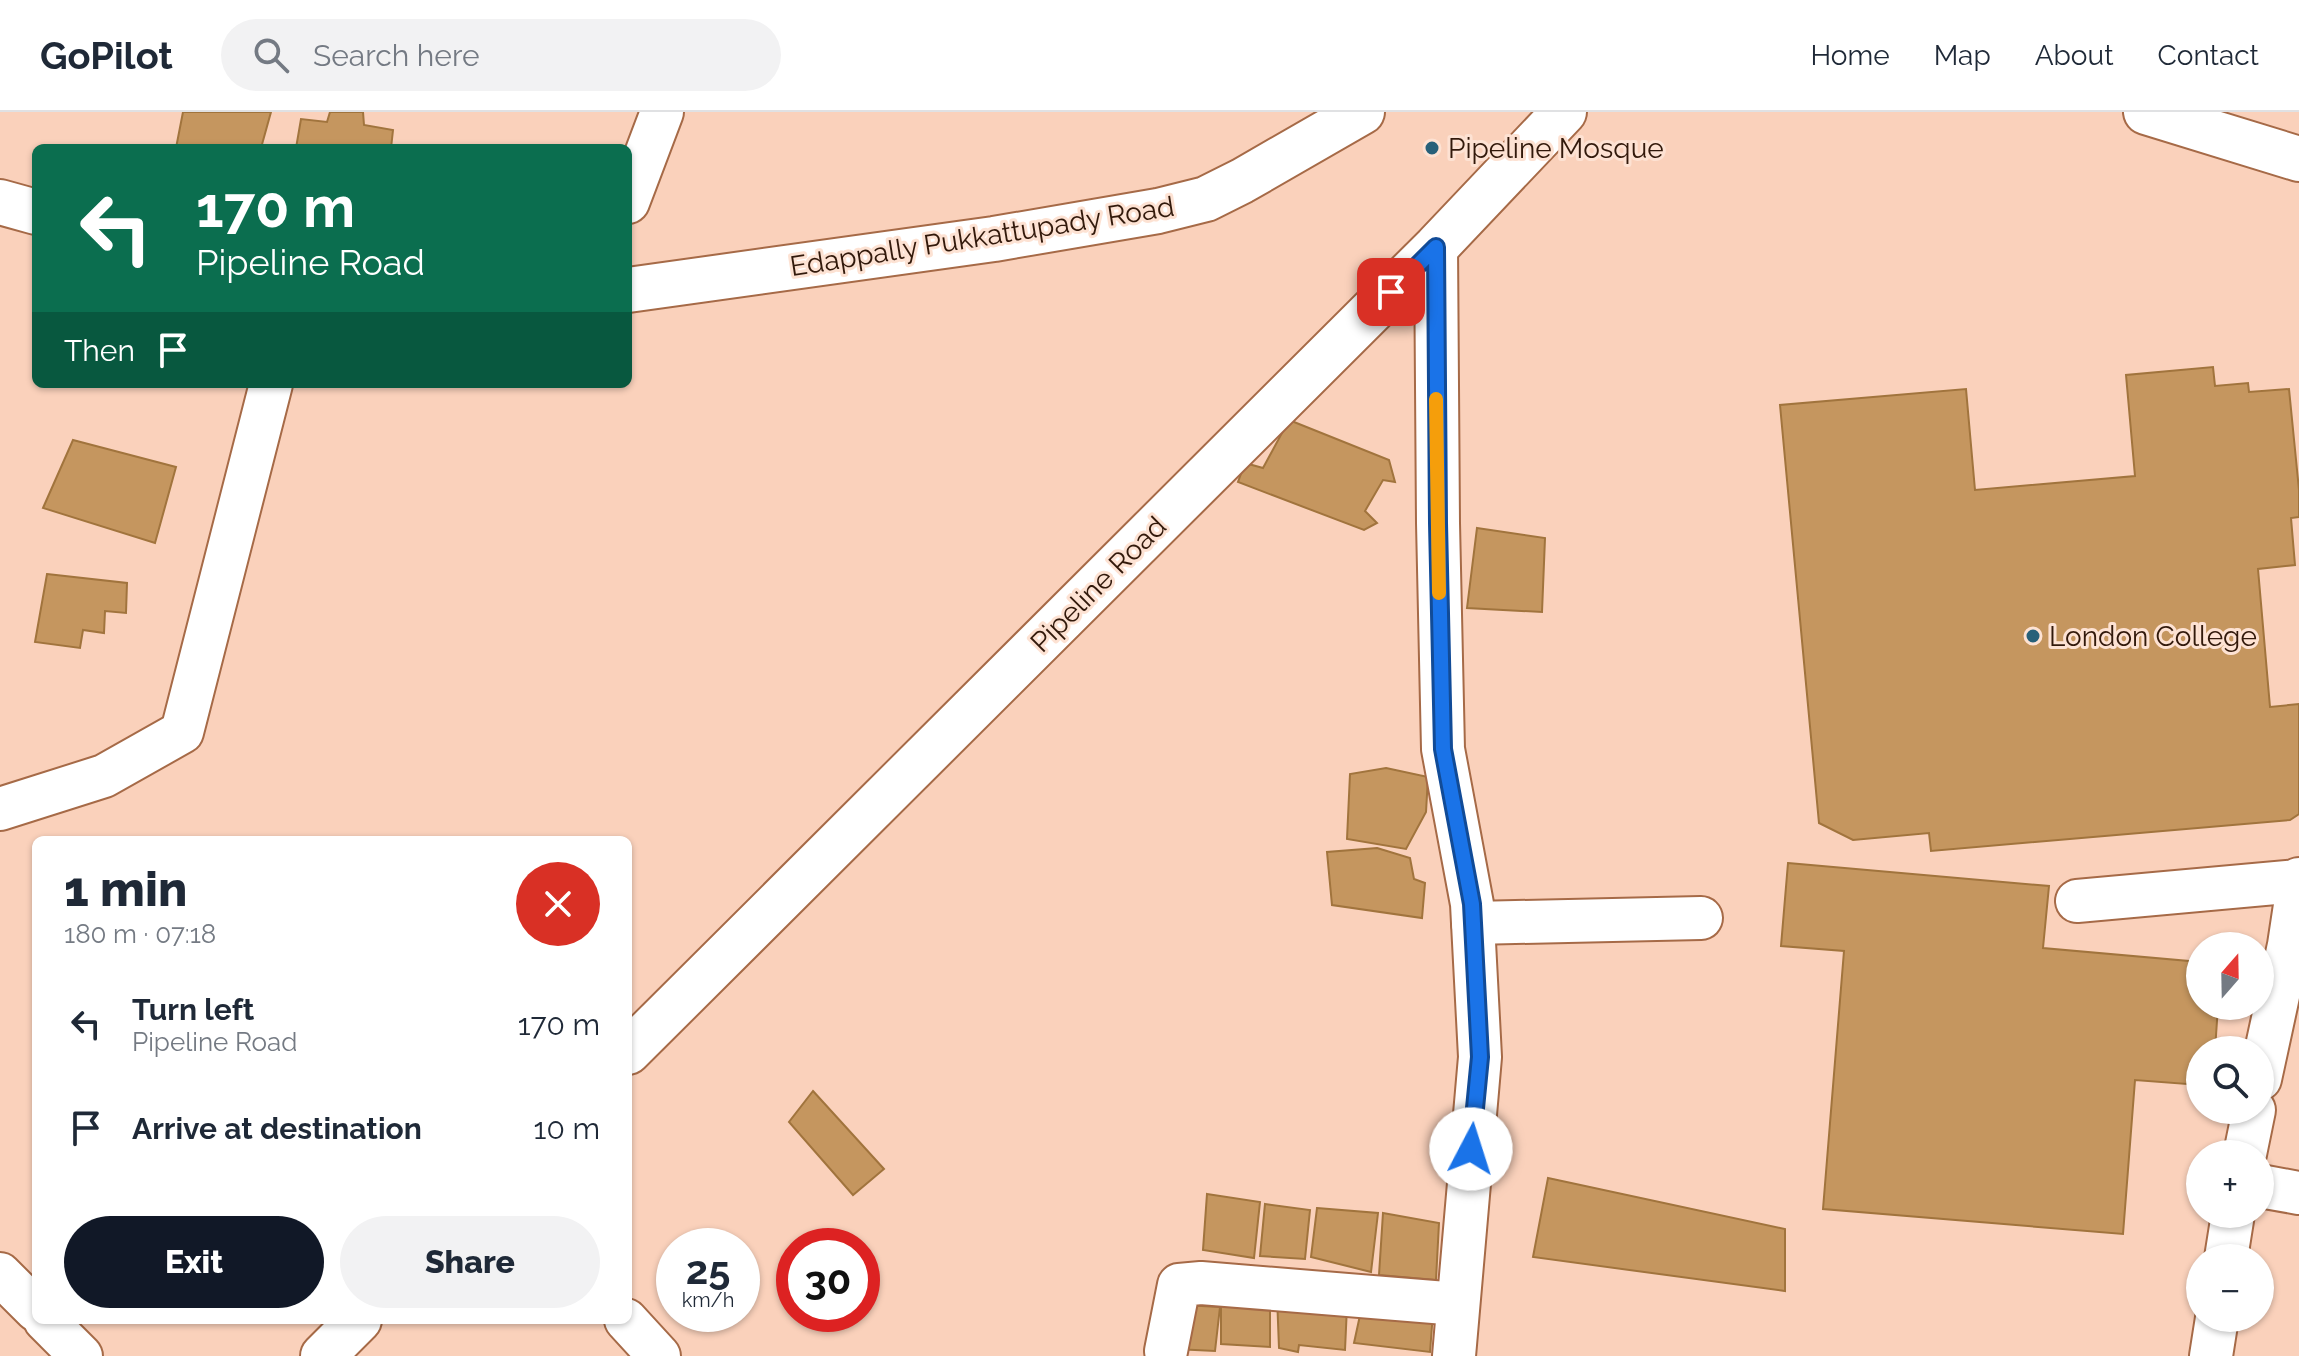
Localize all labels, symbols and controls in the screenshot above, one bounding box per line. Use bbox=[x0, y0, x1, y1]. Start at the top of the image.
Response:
search box bbox=[221, 19, 781, 91]
text: GoPilot bbox=[40, 33, 173, 78]
icon: search bbox=[249, 33, 293, 77]
text: Search here bbox=[313, 38, 480, 73]
text: Home bbox=[1810, 39, 1890, 72]
text: Map bbox=[1934, 39, 1991, 72]
text: About bbox=[2035, 39, 2114, 72]
text: Contact bbox=[2158, 39, 2259, 72]
place label: Pipeline Mosque bbox=[1448, 132, 1664, 165]
marker: Pipeline Mosque bbox=[1423, 139, 1441, 157]
text: 170 m bbox=[196, 174, 355, 240]
icon: left bbox=[64, 176, 168, 280]
street label: Edappally Pukkattupady Road bbox=[788, 190, 1176, 283]
text: Pipeline Road bbox=[196, 241, 425, 283]
pin bbox=[1357, 258, 1425, 326]
icon: arrive bbox=[1369, 270, 1413, 314]
icon: arrive bbox=[151, 328, 195, 372]
text: Then bbox=[64, 333, 135, 368]
street label: Pipeline Road bbox=[1024, 510, 1173, 659]
place label: London College bbox=[2049, 620, 2257, 653]
marker: London College bbox=[2024, 627, 2042, 645]
text: 1 min bbox=[64, 861, 187, 917]
button: close bbox=[516, 862, 600, 946]
text: 180 m · 07:18 bbox=[64, 919, 216, 949]
north arrow bbox=[2186, 932, 2274, 1020]
map controls bbox=[2186, 932, 2274, 1332]
text: Turn left bbox=[132, 992, 254, 1027]
icon: left bbox=[64, 1002, 108, 1046]
text: 170 m bbox=[518, 1007, 600, 1042]
text: Pipeline Road bbox=[132, 1027, 297, 1057]
button: search bbox=[2186, 1036, 2274, 1124]
icon: arrive bbox=[64, 1106, 108, 1150]
position arrow bbox=[1429, 1107, 1513, 1191]
text: Arrive at destination bbox=[132, 1111, 422, 1146]
text: 10 m bbox=[534, 1111, 600, 1146]
button: + bbox=[2186, 1140, 2274, 1228]
button: Exit bbox=[64, 1216, 324, 1308]
button: Share bbox=[340, 1216, 600, 1308]
speed limit sign: 30 bbox=[776, 1228, 880, 1332]
button: − bbox=[2186, 1244, 2274, 1332]
text: 25 bbox=[686, 1246, 730, 1293]
text: km/h bbox=[682, 1288, 734, 1312]

